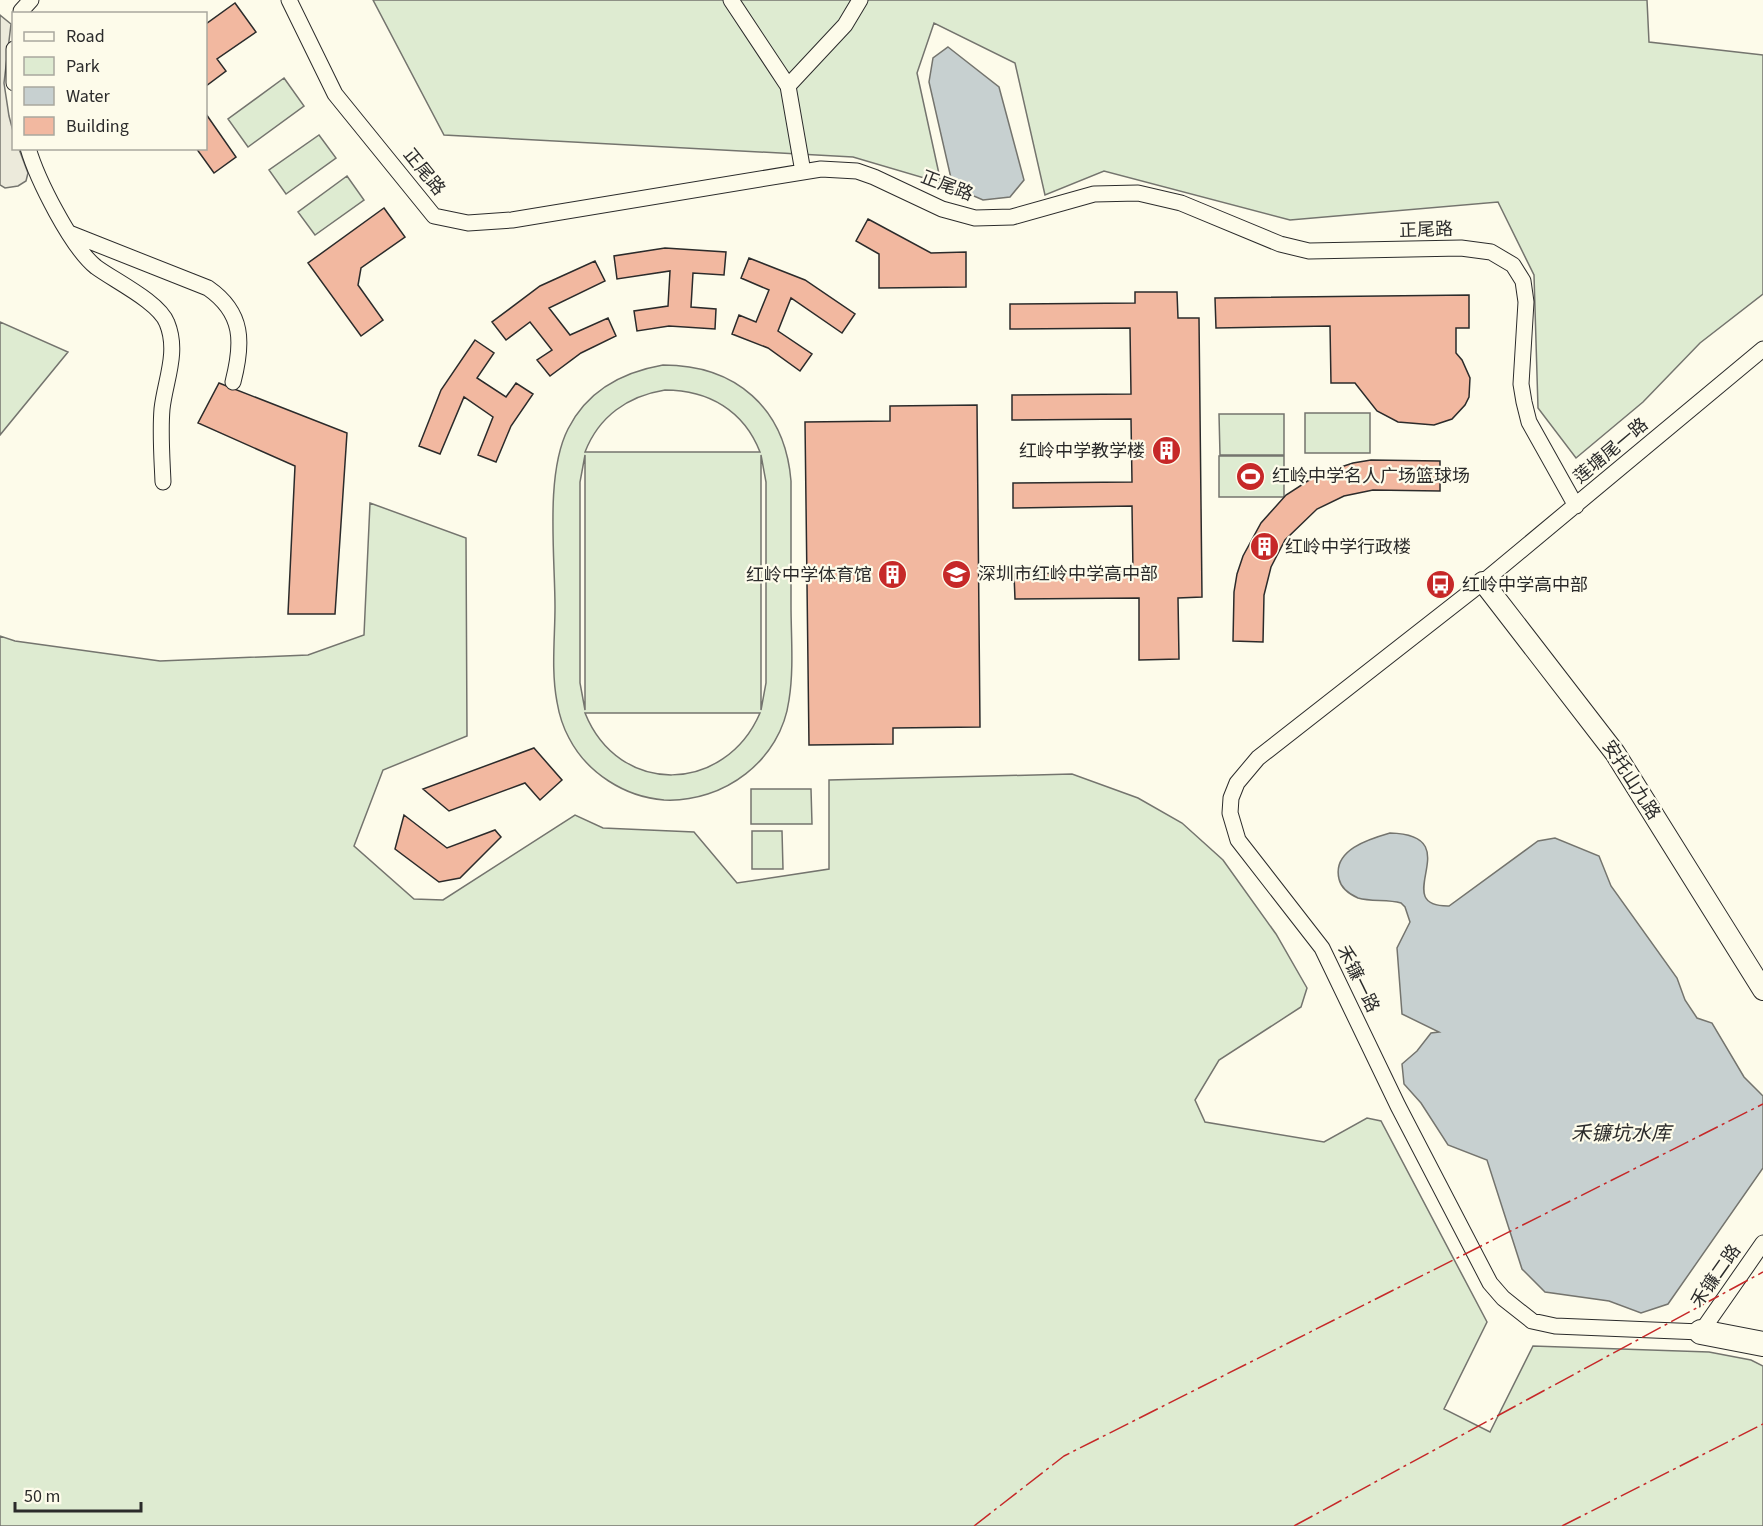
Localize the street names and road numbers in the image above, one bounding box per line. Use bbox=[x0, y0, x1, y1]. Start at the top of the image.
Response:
street label: 正尾路 bbox=[397, 143, 451, 201]
street label: 正尾路 bbox=[917, 165, 977, 207]
street label: 正尾路 bbox=[1399, 217, 1453, 243]
street label: 莲塘尾一路 bbox=[1568, 412, 1654, 490]
street label: 安托山九路 bbox=[1596, 735, 1666, 825]
street label: 禾镰一路 bbox=[1331, 941, 1385, 1017]
street label: 禾镰二路 bbox=[1685, 1239, 1747, 1313]

